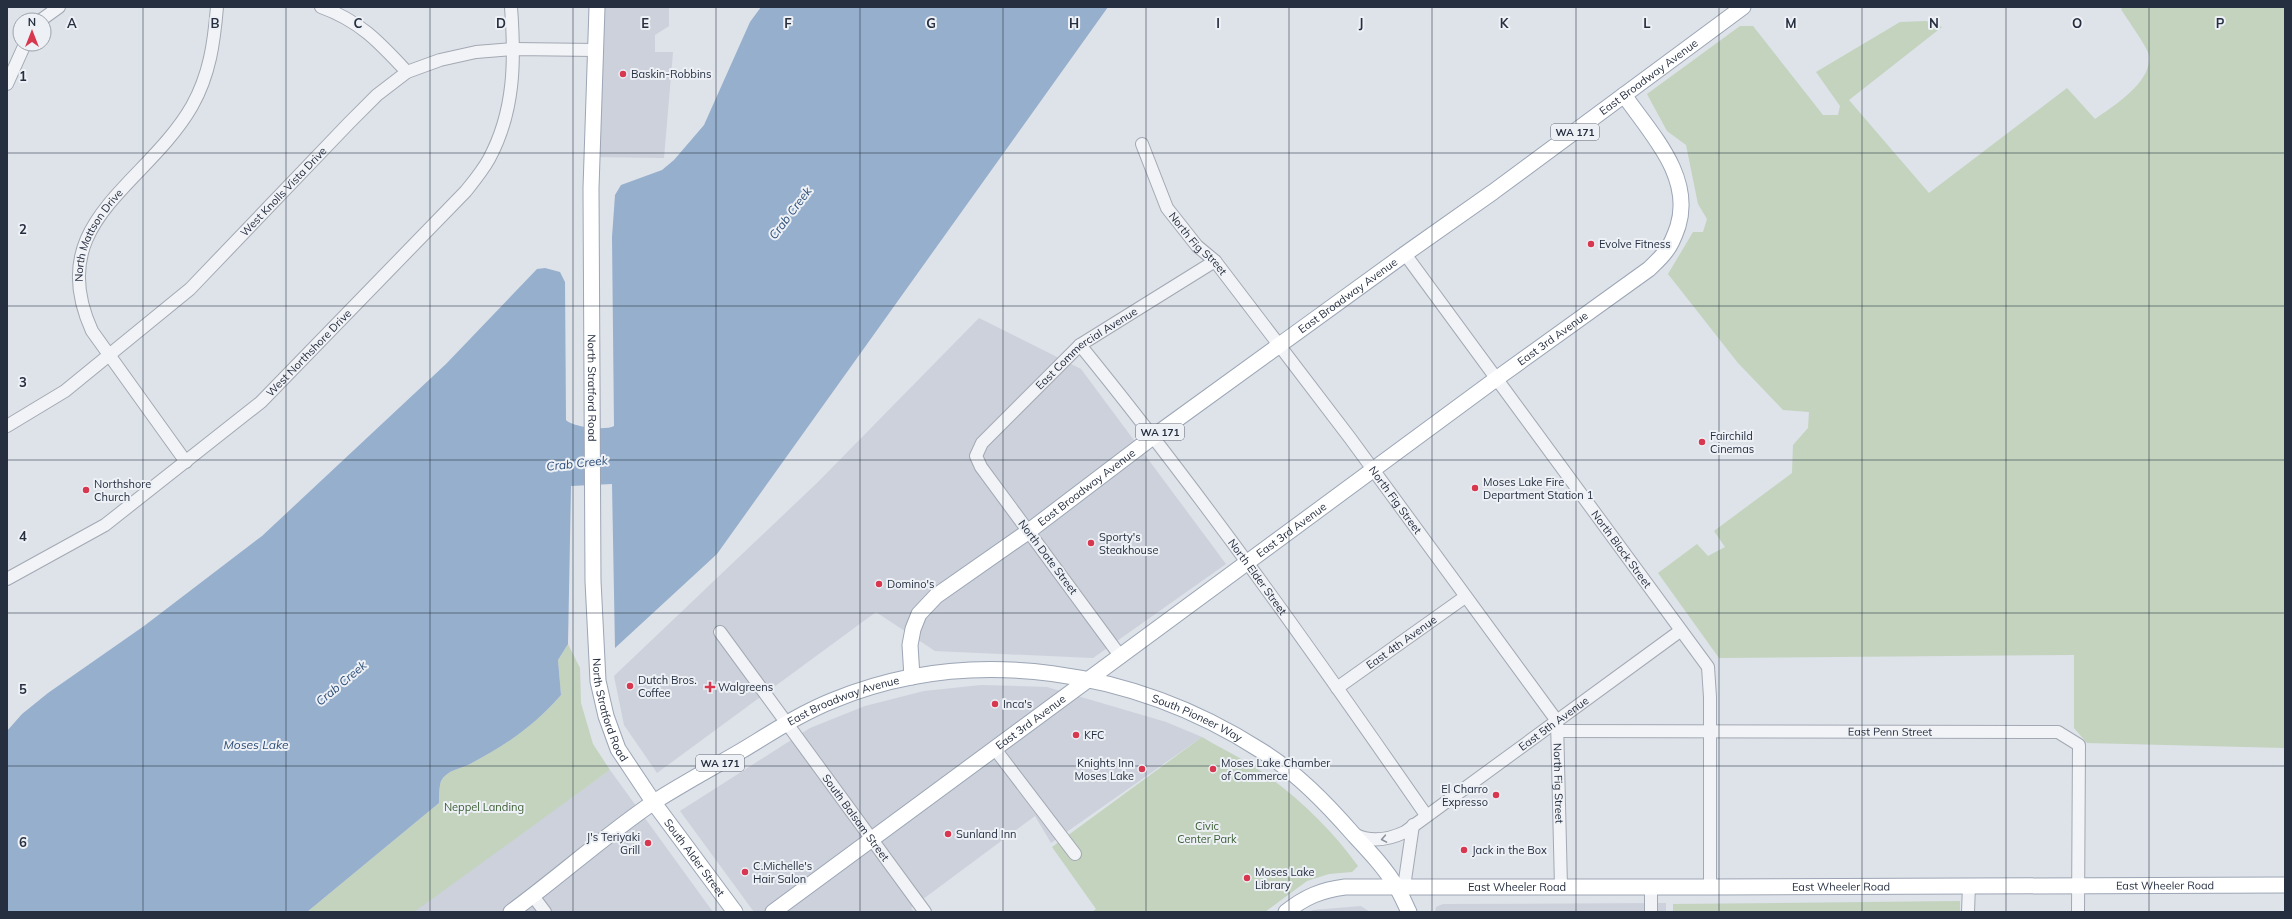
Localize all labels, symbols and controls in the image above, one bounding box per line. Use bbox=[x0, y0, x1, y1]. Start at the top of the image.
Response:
north arrow bbox=[12, 12, 52, 52]
text: N bbox=[28, 15, 36, 29]
text: A bbox=[67, 15, 77, 31]
text: B bbox=[211, 15, 220, 31]
text: C bbox=[354, 15, 363, 31]
text: D bbox=[496, 15, 506, 31]
text: E bbox=[641, 15, 649, 31]
text: F bbox=[784, 15, 792, 31]
text: G bbox=[926, 15, 936, 31]
text: H bbox=[1069, 15, 1079, 31]
text: I bbox=[1216, 15, 1220, 31]
text: J bbox=[1359, 15, 1363, 31]
text: K bbox=[1500, 15, 1510, 31]
text: L bbox=[1643, 15, 1651, 31]
text: M bbox=[1785, 15, 1797, 31]
text: N bbox=[1929, 15, 1939, 31]
text: O bbox=[2072, 15, 2082, 31]
text: P bbox=[2216, 15, 2225, 31]
street label: East Broadway Avenue bbox=[1597, 36, 1701, 118]
place label: Baskin-Robbins bbox=[631, 67, 711, 81]
text: 1 bbox=[19, 68, 27, 84]
marker: Baskin-Robbins bbox=[618, 69, 628, 79]
road number: WA 171 bbox=[1551, 124, 1599, 140]
street label: West Knolls Vista Drive bbox=[237, 144, 329, 239]
water label: Crab Creek bbox=[765, 183, 815, 242]
street label: North Mattson Drive bbox=[72, 186, 126, 282]
street label: North Fig Street bbox=[1166, 209, 1230, 278]
text: 2 bbox=[19, 221, 27, 237]
place label: Evolve Fitness bbox=[1599, 237, 1671, 251]
marker: Evolve Fitness bbox=[1586, 239, 1596, 249]
street label: East Broadway Avenue bbox=[1295, 255, 1400, 336]
street label: East Commercial Avenue bbox=[1032, 304, 1140, 393]
street label: West Northshore Drive bbox=[263, 306, 354, 400]
street label: East 3rd Avenue bbox=[1515, 308, 1591, 368]
street label: North Stratford Road bbox=[585, 334, 599, 442]
text: 3 bbox=[19, 374, 27, 390]
road number: WA 171 bbox=[1136, 424, 1184, 440]
place label: Fairchild Cinemas bbox=[1710, 429, 1754, 456]
marker: Fairchild Cinemas bbox=[1697, 437, 1707, 447]
street label: East Broadway Avenue bbox=[1035, 446, 1138, 529]
water label: Crab Creek bbox=[546, 452, 609, 474]
street label: North Fig Street bbox=[1366, 463, 1425, 537]
place label: Moses Lake Fire Department Station 1 bbox=[1483, 475, 1593, 502]
place label: Northshore Church bbox=[94, 477, 151, 504]
marker: Moses Lake Fire Department Station 1 bbox=[1470, 483, 1480, 493]
marker: Northshore Church bbox=[81, 485, 91, 495]
street label: East 3rd Avenue bbox=[1254, 499, 1329, 560]
street label: North Block Street bbox=[1588, 508, 1655, 591]
street label: North Date Street bbox=[1015, 517, 1081, 597]
text: 4 bbox=[19, 528, 27, 544]
place label: Sporty's Steakhouse bbox=[1099, 530, 1158, 557]
street label: North Elder Street bbox=[1225, 536, 1290, 618]
marker: Sporty's Steakhouse bbox=[1086, 538, 1096, 548]
place label: Domino's bbox=[887, 577, 934, 591]
marker: Domino's bbox=[874, 579, 884, 589]
street label: East 4th Avenue bbox=[1363, 612, 1439, 672]
water label: Crab Creek bbox=[313, 657, 370, 709]
street label: North Stratford Road bbox=[590, 658, 631, 764]
place label: Dutch Bros. Coffee bbox=[638, 673, 697, 700]
street label: East Broadway Avenue bbox=[785, 673, 900, 729]
place label: Walgreens bbox=[718, 680, 773, 694]
text: 5 bbox=[19, 681, 27, 697]
marker: Dutch Bros. Coffee bbox=[625, 681, 635, 691]
marker: Walgreens bbox=[705, 682, 715, 692]
street label: South Pioneer Way bbox=[1150, 691, 1245, 745]
street label: East 3rd Avenue bbox=[993, 692, 1068, 753]
street label: East 5th Avenue bbox=[1516, 693, 1591, 754]
place label: Inca's bbox=[1003, 697, 1032, 711]
marker: Inca's bbox=[990, 699, 1000, 709]
street label: East Penn Street bbox=[1848, 725, 1932, 739]
place label: KFC bbox=[1084, 728, 1105, 742]
marker: KFC bbox=[1071, 730, 1081, 740]
water label: Moses Lake bbox=[223, 737, 289, 752]
street label: North Fig Street bbox=[1551, 743, 1566, 824]
road number: WA 171 bbox=[696, 755, 744, 771]
place label: Knights Inn Moses Lake bbox=[1074, 756, 1134, 783]
place label: Moses Lake Chamber of Commerce bbox=[1221, 756, 1330, 783]
marker: Knights Inn Moses Lake bbox=[1137, 764, 1147, 774]
marker: Moses Lake Chamber of Commerce bbox=[1208, 764, 1218, 774]
street label: South Balsam Street bbox=[819, 771, 892, 864]
place label: El Charro Expresso bbox=[1441, 782, 1488, 809]
marker: El Charro Expresso bbox=[1491, 790, 1501, 800]
park label: Neppel Landing bbox=[444, 800, 524, 814]
street label: South Alder Street bbox=[661, 816, 728, 899]
park label: Civic Center Park bbox=[1177, 819, 1237, 846]
place label: Sunland Inn bbox=[956, 827, 1017, 841]
marker: Sunland Inn bbox=[943, 829, 953, 839]
place label: J's Teriyaki Grill bbox=[587, 830, 640, 857]
text: 6 bbox=[19, 834, 27, 850]
one-way arrow bbox=[1381, 834, 1388, 842]
marker: J's Teriyaki Grill bbox=[643, 838, 653, 848]
place label: Jack in the Box bbox=[1472, 843, 1547, 857]
marker: Jack in the Box bbox=[1459, 845, 1469, 855]
place label: C.Michelle's Hair Salon bbox=[753, 859, 812, 886]
place label: Moses Lake Library bbox=[1255, 865, 1315, 892]
marker: C.Michelle's Hair Salon bbox=[740, 867, 750, 877]
marker: Moses Lake Library bbox=[1242, 873, 1252, 883]
street label: East Wheeler Road bbox=[2116, 878, 2214, 893]
street label: East Wheeler Road bbox=[1792, 879, 1890, 894]
street label: East Wheeler Road bbox=[1468, 880, 1566, 894]

